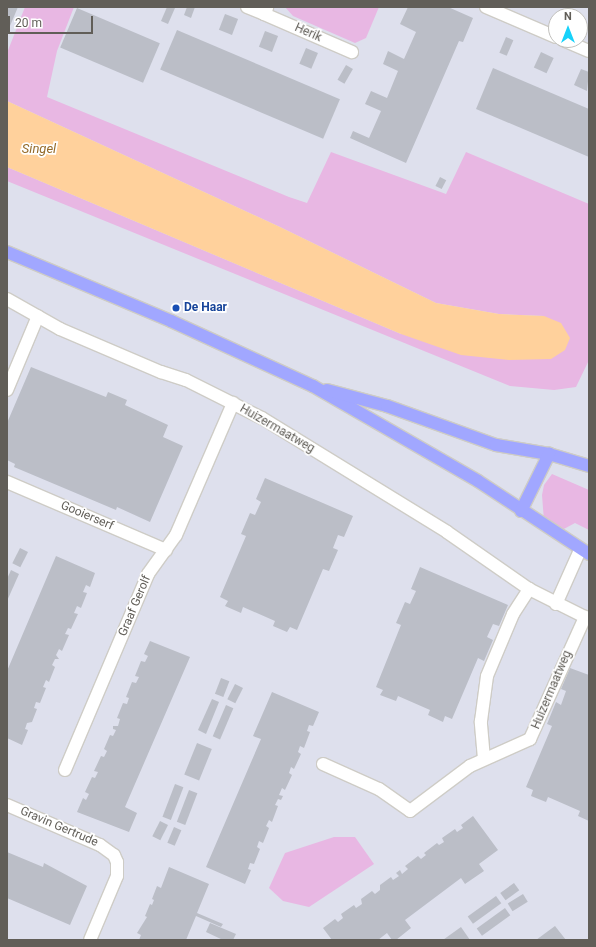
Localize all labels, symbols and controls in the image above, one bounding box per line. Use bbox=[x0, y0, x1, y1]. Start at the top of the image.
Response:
scale bar bbox=[10, 8, 95, 34]
north arrow bbox=[548, 8, 588, 48]
text: N bbox=[564, 10, 572, 23]
text: 20 m bbox=[15, 16, 42, 30]
street label: Herik bbox=[292, 21, 324, 45]
water label: Singel bbox=[22, 141, 56, 157]
place label: De Haar bbox=[184, 301, 227, 315]
marker: De Haar bbox=[171, 303, 181, 313]
street label: Huizermaatweg bbox=[237, 402, 317, 456]
street label: Gooierserf bbox=[58, 498, 116, 534]
street label: Graaf Gerolf bbox=[116, 573, 154, 639]
street label: Huizermaatweg bbox=[529, 649, 575, 731]
street label: Gravin Gertrude bbox=[18, 804, 100, 850]

